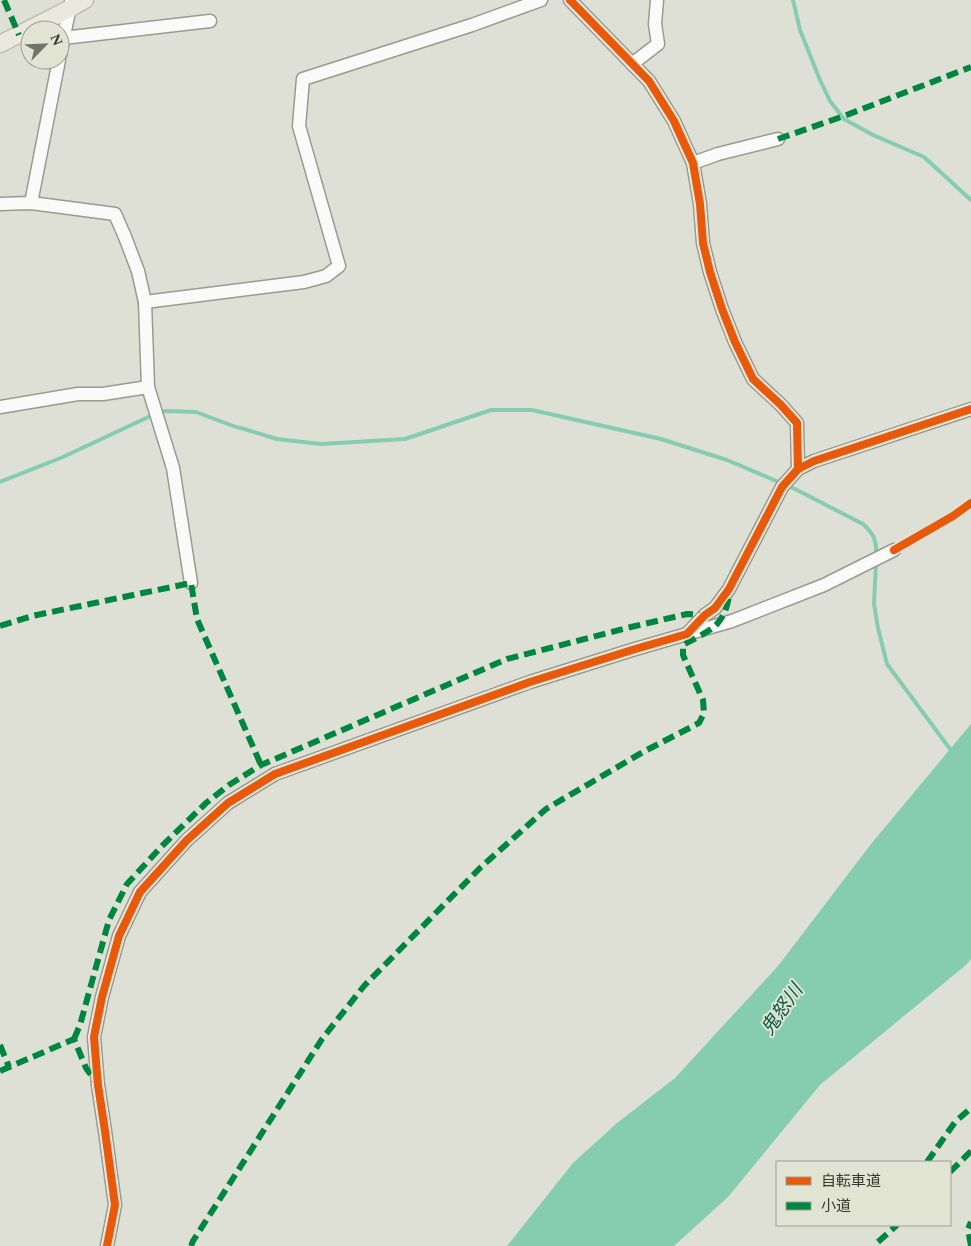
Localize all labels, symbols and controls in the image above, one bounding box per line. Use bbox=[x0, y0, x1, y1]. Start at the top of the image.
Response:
north arrow bbox=[20, 20, 70, 70]
text: N bbox=[45, 30, 68, 49]
water label: 鬼怒川 bbox=[754, 977, 812, 1042]
legend bbox=[776, 1161, 951, 1226]
text: 自転車道 bbox=[821, 1170, 881, 1193]
text: 小道 bbox=[821, 1195, 851, 1218]

